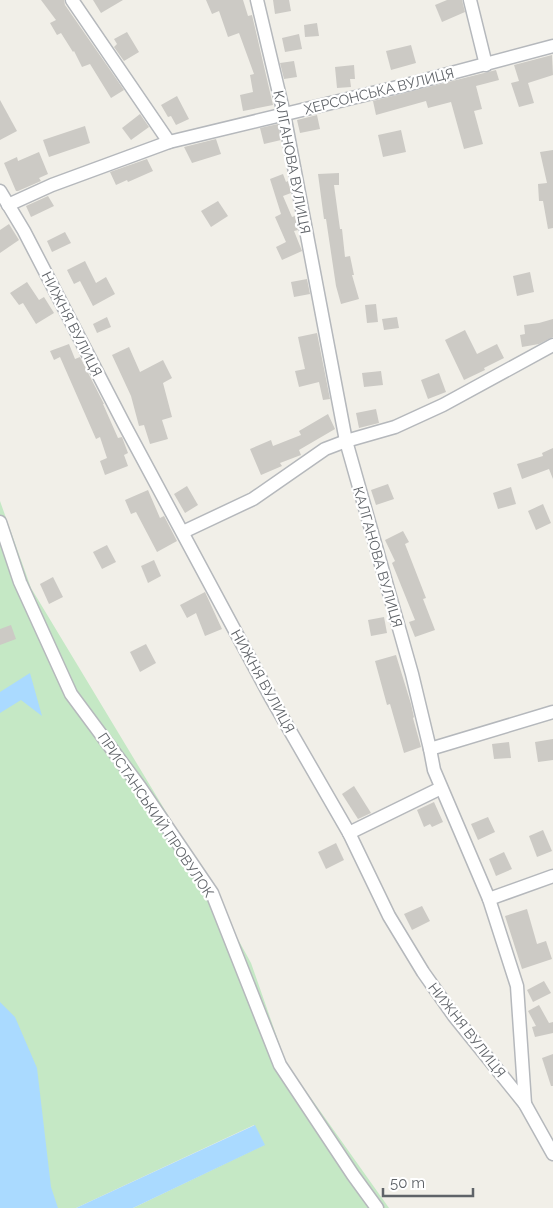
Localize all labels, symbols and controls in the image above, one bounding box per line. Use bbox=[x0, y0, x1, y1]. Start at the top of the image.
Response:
street label: ХЕРСОНСЬКА ВУЛИЦЯ bbox=[302, 65, 456, 117]
street label: КАЛГАНОВА ВУЛИЦЯ bbox=[270, 89, 314, 235]
street label: НИЖНЯ ВУЛИЦЯ bbox=[39, 269, 105, 379]
street label: КАЛГАНОВА ВУЛИЦЯ bbox=[350, 485, 406, 629]
street label: НИЖНЯ ВУЛИЦЯ bbox=[228, 627, 298, 735]
street label: ПРИСТАНСЬКИЙ ПРОВУЛОК bbox=[95, 729, 218, 900]
street label: НИЖНЯ ВУЛИЦЯ bbox=[425, 980, 509, 1080]
scale bar bbox=[383, 1166, 473, 1198]
text: 50 m bbox=[390, 1174, 425, 1192]

